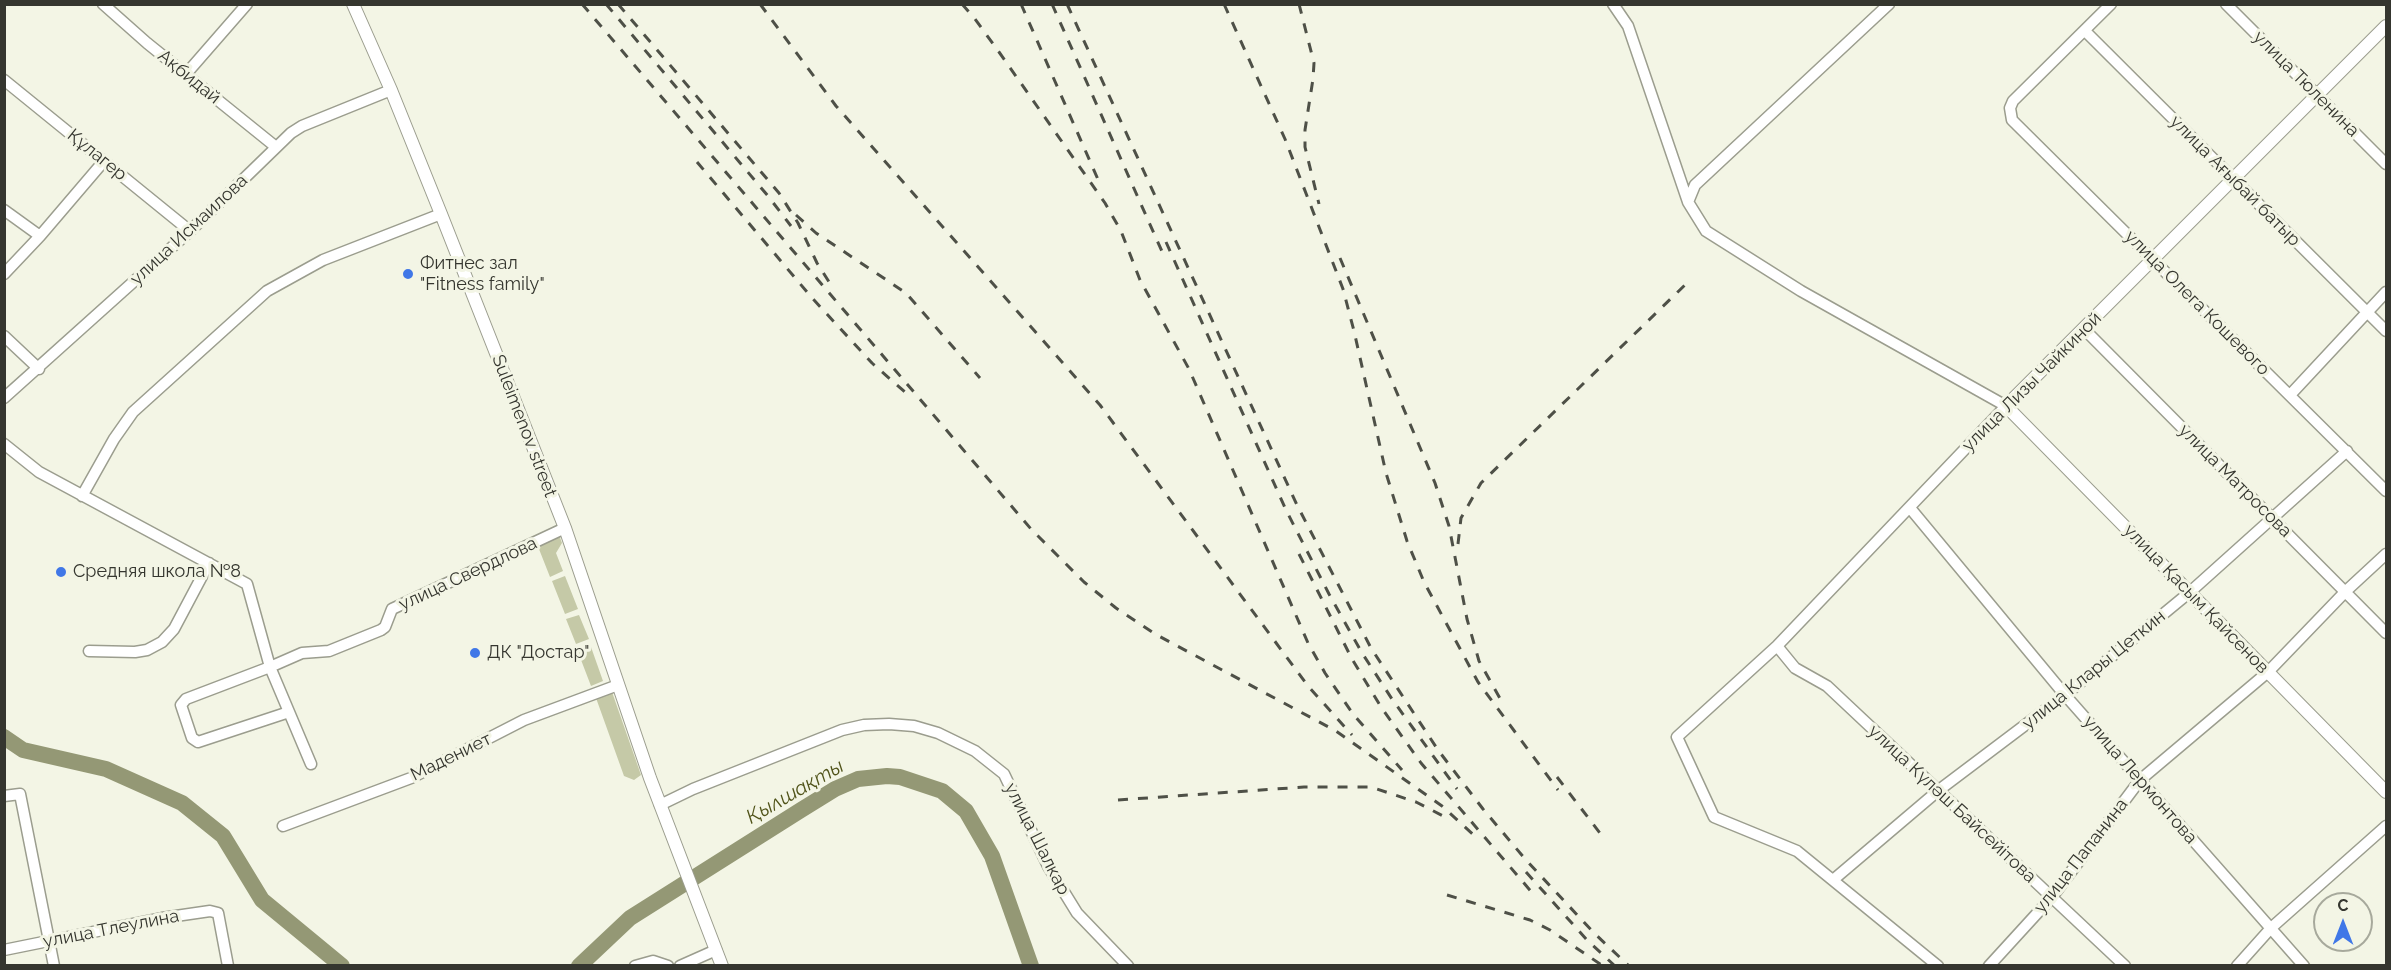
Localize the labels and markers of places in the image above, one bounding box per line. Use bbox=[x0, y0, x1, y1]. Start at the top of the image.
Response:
place label: Фитнес зал "Fitness family" bbox=[420, 253, 545, 296]
marker: Фитнес зал "Fitness family" bbox=[401, 267, 415, 281]
place label: Средняя школа №8 bbox=[73, 561, 241, 583]
marker: Средняя школа №8 bbox=[54, 565, 68, 579]
place label: ДК "Достар" bbox=[487, 642, 589, 664]
marker: ДК "Достар" bbox=[468, 646, 482, 660]

